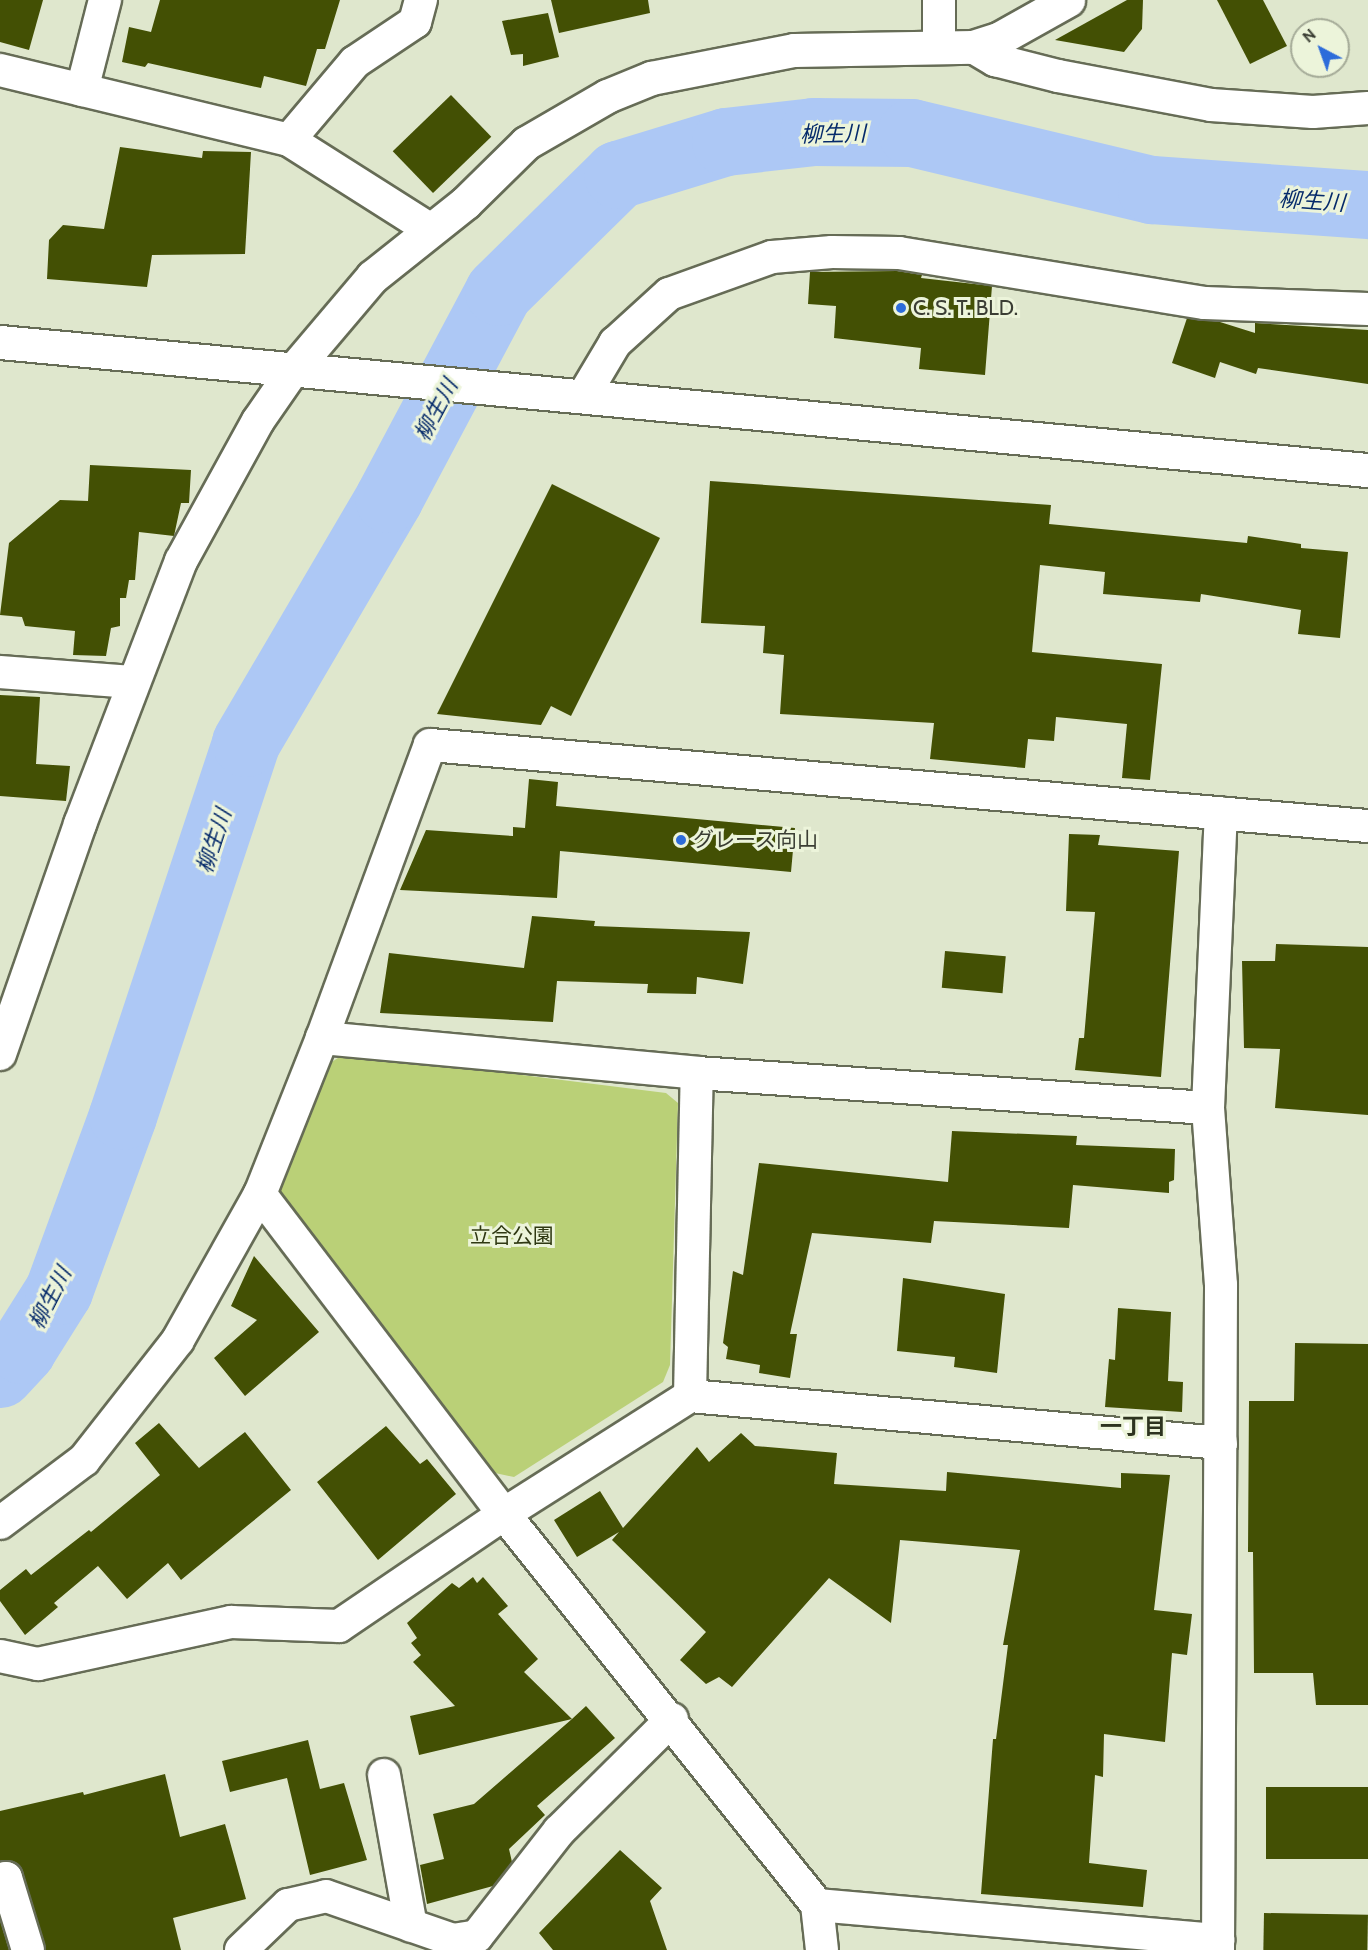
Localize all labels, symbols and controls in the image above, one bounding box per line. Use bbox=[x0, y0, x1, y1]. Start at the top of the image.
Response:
north arrow bbox=[1290, 18, 1350, 78]
text: N bbox=[1299, 25, 1320, 46]
water label: 柳生川 bbox=[800, 120, 866, 148]
water label: 柳生川 bbox=[1278, 186, 1346, 216]
place label: C. S. T. BLD. bbox=[913, 295, 1018, 321]
marker: C. S. T. BLD. bbox=[894, 301, 908, 315]
water label: 柳生川 bbox=[409, 375, 463, 445]
water label: 柳生川 bbox=[191, 806, 237, 876]
place label: グレース向山 bbox=[693, 827, 819, 853]
marker: グレース向山 bbox=[674, 833, 688, 847]
park label: 立合公園 bbox=[470, 1223, 554, 1249]
water label: 柳生川 bbox=[23, 1263, 77, 1333]
district label: 一丁目 bbox=[1100, 1414, 1166, 1440]

